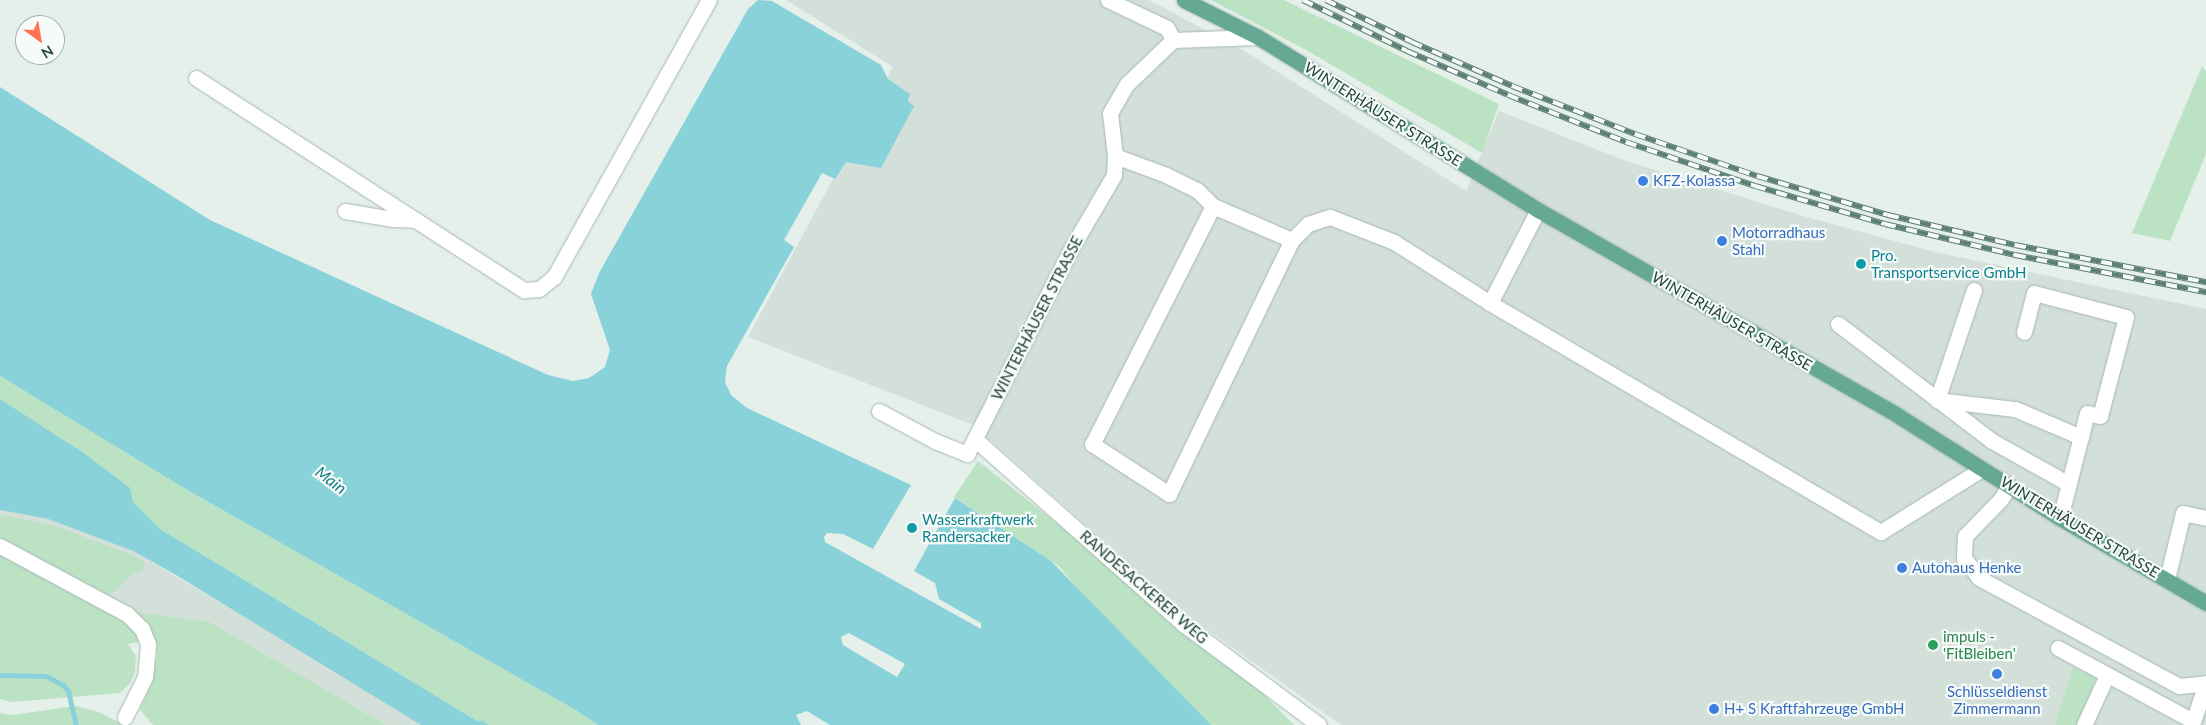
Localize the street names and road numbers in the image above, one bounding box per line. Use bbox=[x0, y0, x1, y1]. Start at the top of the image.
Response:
street label: WINTERHÄUSER STRASSE bbox=[1301, 58, 1465, 170]
street label: WINTERHÄUSER STRASSE bbox=[988, 233, 1086, 403]
street label: WINTERHÄUSER STRASSE bbox=[1649, 268, 1815, 374]
street label: WINTERHÄUSER STRASSE bbox=[1997, 472, 2163, 582]
street label: RANDESACKERER WEG bbox=[1076, 526, 1212, 648]

